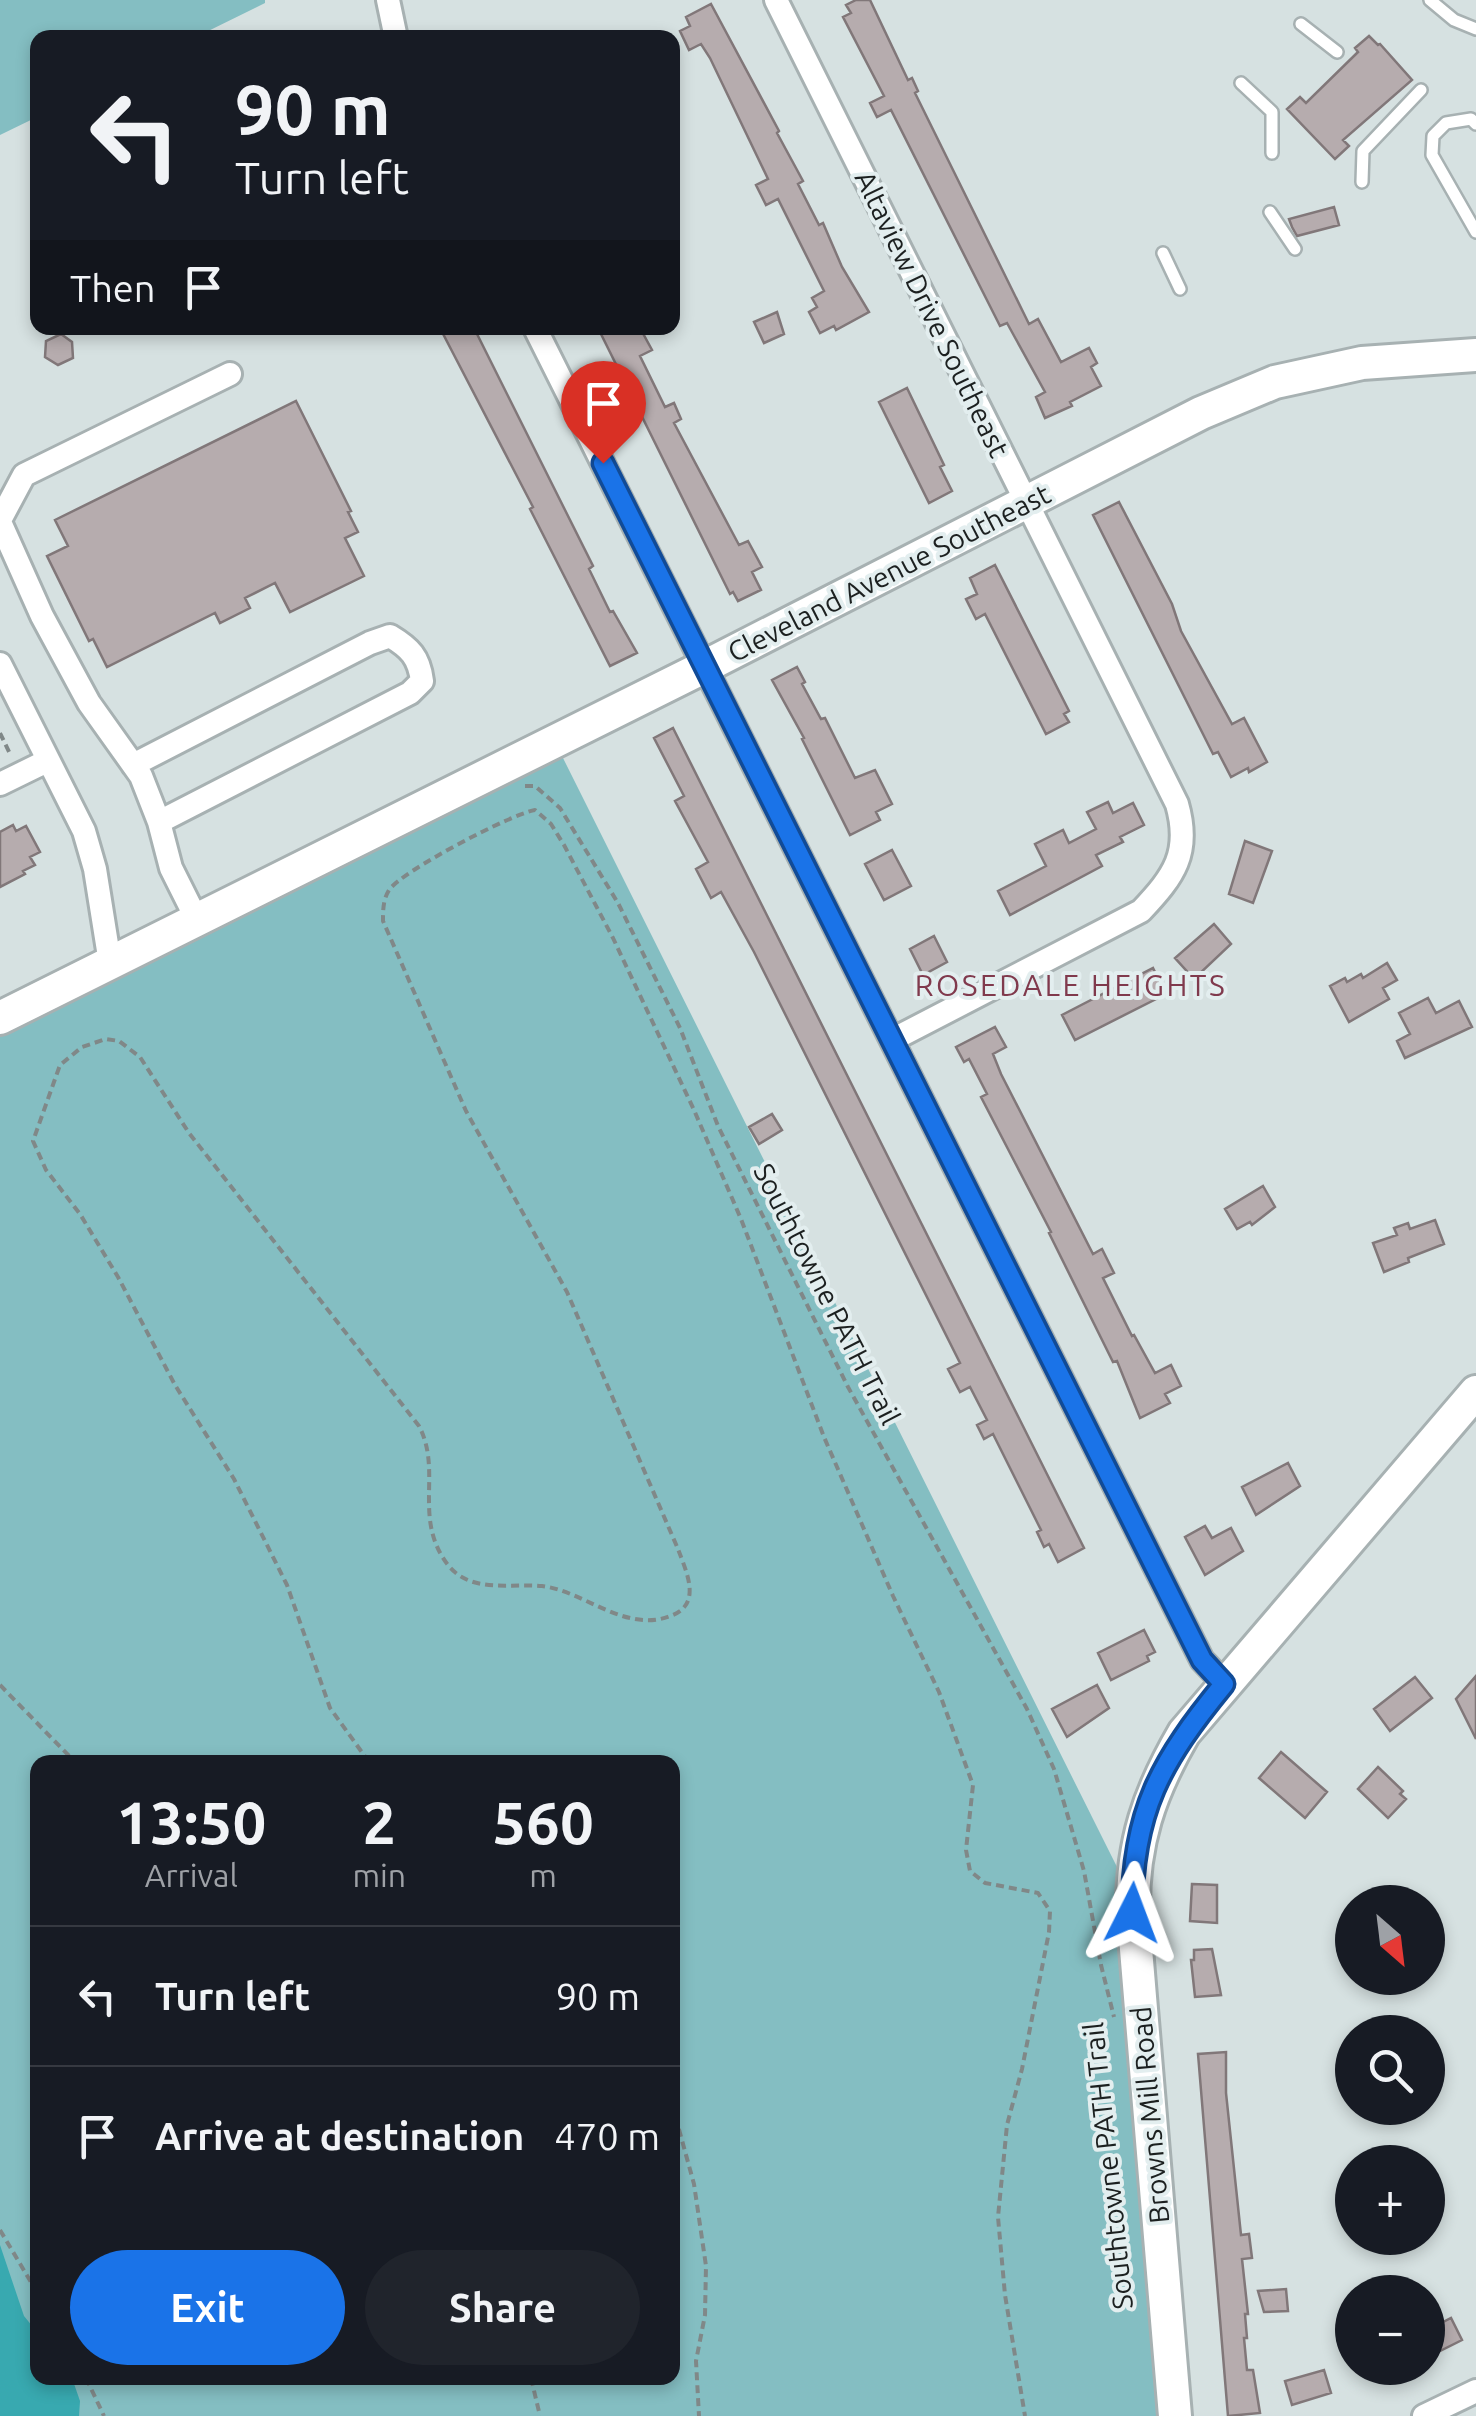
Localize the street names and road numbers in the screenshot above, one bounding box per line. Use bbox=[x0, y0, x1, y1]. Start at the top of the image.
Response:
street label: Altaview Drive Southeast bbox=[850, 166, 1015, 462]
street label: Cleveland Avenue Southeast bbox=[723, 478, 1055, 667]
street label: Southtowne PATH Trail bbox=[748, 1158, 907, 1429]
street label: Browns Mill Road bbox=[1125, 2005, 1174, 2225]
street label: Southtowne PATH Trail bbox=[1077, 2021, 1138, 2311]

